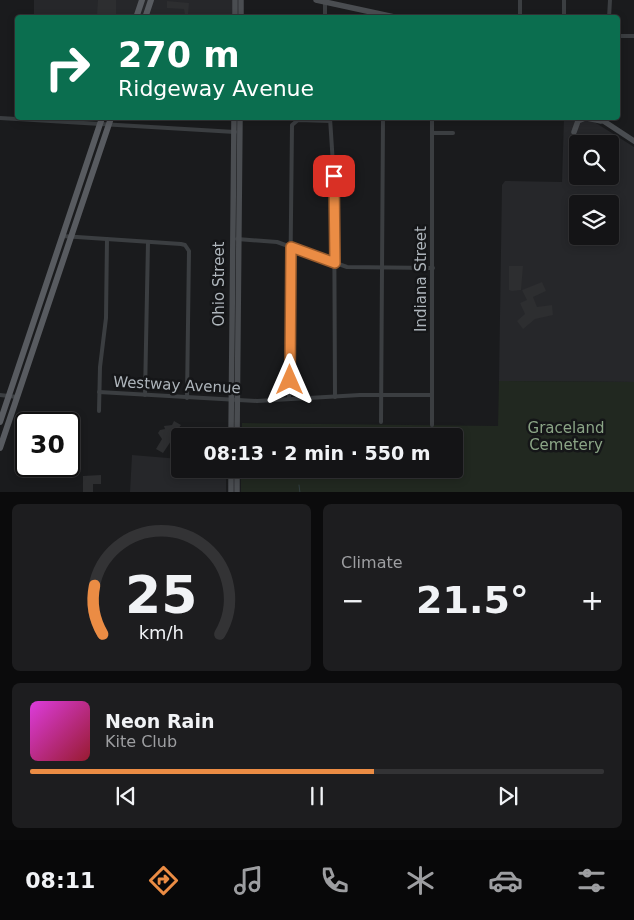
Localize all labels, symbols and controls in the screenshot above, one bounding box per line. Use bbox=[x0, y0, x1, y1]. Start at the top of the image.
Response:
icon: right bbox=[35, 35, 100, 100]
text: 270 m bbox=[118, 35, 240, 75]
text: Ridgeway Avenue bbox=[118, 76, 314, 101]
map controls bbox=[569, 135, 619, 245]
button: search bbox=[569, 135, 619, 185]
pin bbox=[313, 155, 355, 197]
icon: arrive bbox=[320, 162, 348, 190]
button: layers bbox=[569, 195, 619, 245]
street label: Indiana Street bbox=[412, 226, 430, 332]
street label: Ohio Street bbox=[210, 241, 228, 327]
position arrow bbox=[263, 353, 315, 405]
street label: Westway Avenue bbox=[113, 373, 241, 397]
speed limit sign: 30 bbox=[15, 412, 80, 477]
park label: Graceland Cemetery bbox=[528, 419, 604, 454]
text: 08:13 · 2 min · 550 m bbox=[203, 442, 431, 464]
text: Climate bbox=[341, 553, 403, 572]
text: 25 bbox=[125, 565, 198, 625]
text: 21.5° bbox=[416, 578, 529, 622]
text: − bbox=[341, 584, 364, 617]
text: + bbox=[581, 584, 604, 617]
text: km/h bbox=[139, 622, 184, 643]
text: Neon Rain bbox=[105, 710, 214, 732]
text: Kite Club bbox=[105, 732, 177, 751]
icon: previous bbox=[112, 782, 140, 810]
icon: pause bbox=[303, 782, 331, 810]
icon: next bbox=[494, 782, 522, 810]
icon: directions bbox=[146, 863, 181, 898]
icon: music bbox=[231, 863, 266, 898]
icon: phone bbox=[317, 863, 352, 898]
icon: climate bbox=[403, 863, 438, 898]
icon: car bbox=[488, 863, 523, 898]
icon: filters bbox=[574, 863, 609, 898]
text: 08:11 bbox=[25, 868, 95, 893]

